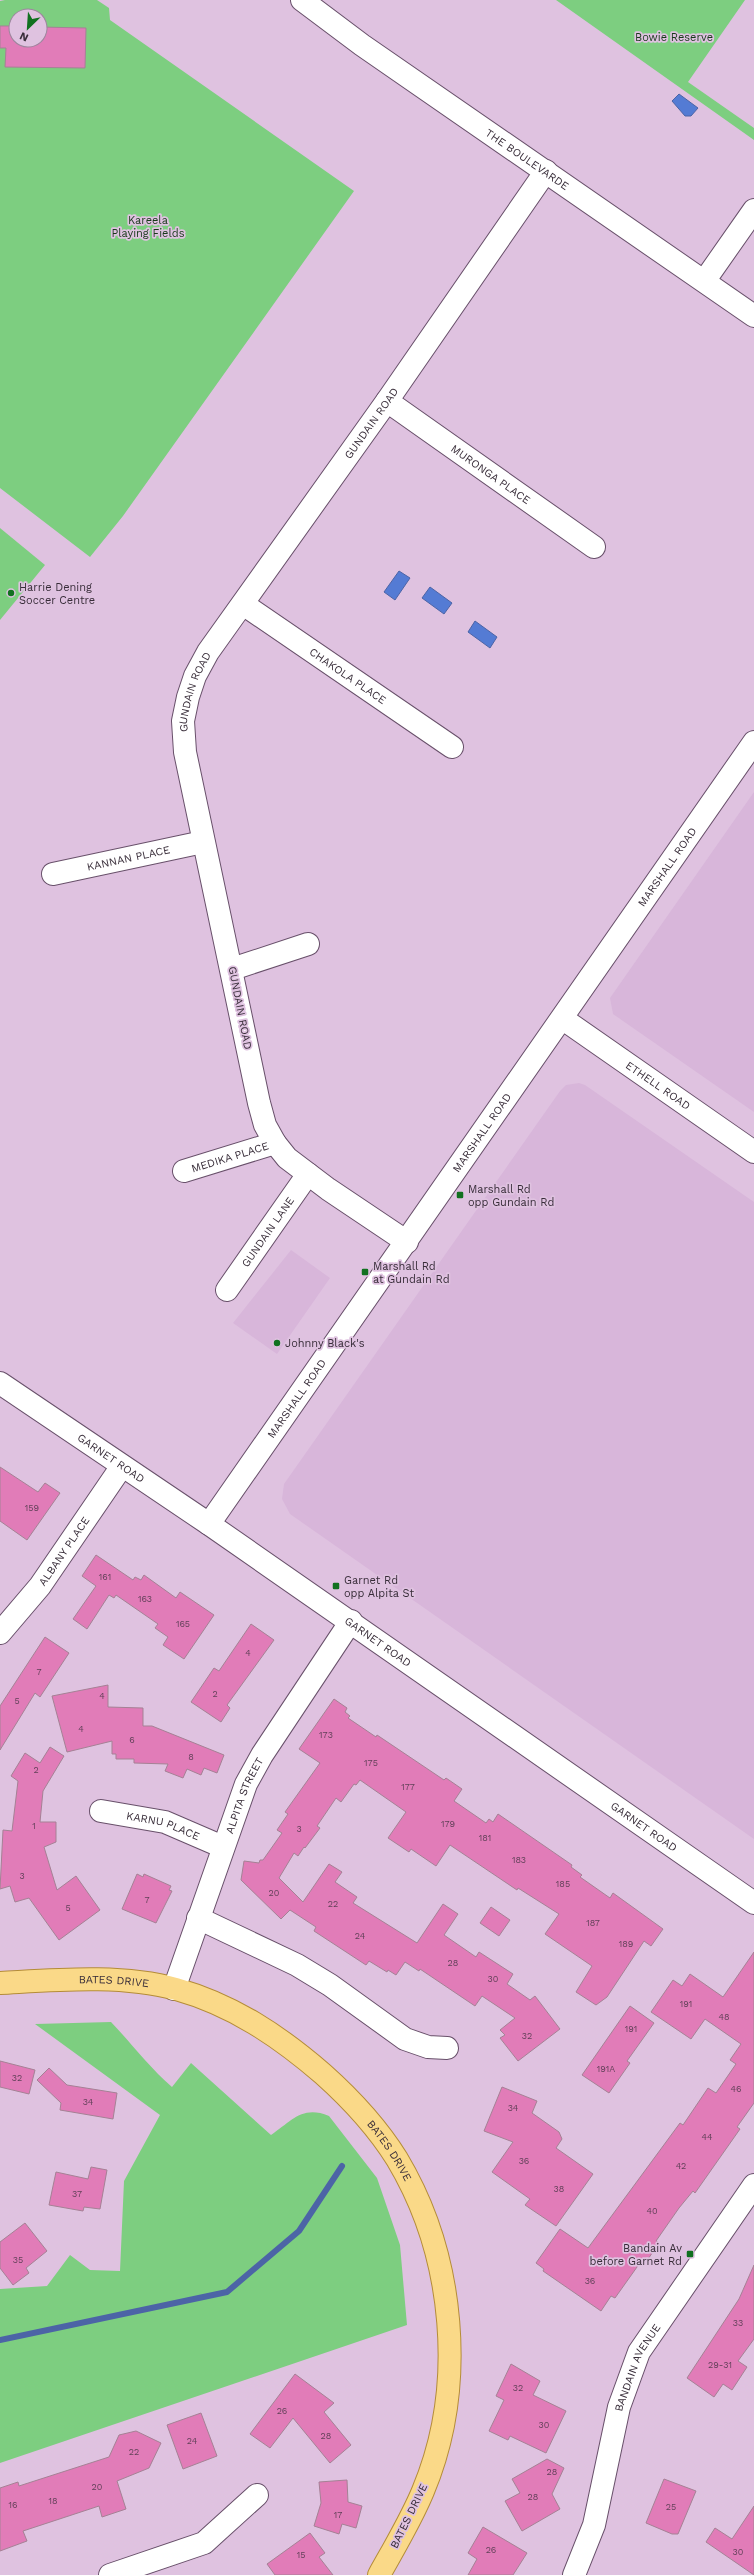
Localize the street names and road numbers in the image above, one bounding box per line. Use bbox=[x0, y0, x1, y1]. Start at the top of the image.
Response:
street label: THE BOULEVARDE bbox=[483, 126, 571, 193]
street label: GUNDAIN ROAD bbox=[341, 385, 401, 461]
street label: MURONGA PLACE bbox=[449, 442, 533, 507]
street label: CHAKOLA PLACE bbox=[307, 645, 389, 707]
street label: GUNDAIN ROAD bbox=[176, 649, 213, 732]
street label: MARSHALL ROAD bbox=[635, 825, 699, 909]
street label: KANNAN PLACE bbox=[86, 843, 171, 873]
street label: GUNDAIN ROAD bbox=[226, 965, 254, 1051]
street label: ETHELL ROAD bbox=[623, 1058, 693, 1112]
street label: MARSHALL ROAD bbox=[450, 1091, 514, 1175]
street label: MEDIKA PLACE bbox=[190, 1139, 270, 1175]
street label: GUNDAIN LANE bbox=[239, 1194, 297, 1269]
street label: MARSHALL ROAD bbox=[264, 1356, 329, 1441]
street label: GARNET ROAD bbox=[75, 1431, 147, 1485]
street label: ALBANY PLACE bbox=[36, 1514, 92, 1588]
street label: GARNET ROAD bbox=[342, 1614, 414, 1669]
street label: ALPITA STREET bbox=[223, 1755, 266, 1835]
street label: GARNET ROAD bbox=[608, 1799, 680, 1854]
street label: KARNU PLACE bbox=[125, 1809, 202, 1843]
street label: BATES DRIVE bbox=[79, 1973, 150, 1990]
street label: BATES DRIVE bbox=[365, 2117, 414, 2183]
street label: BANDAIN AVENUE bbox=[612, 2321, 663, 2413]
street label: BATES DRIVE bbox=[388, 2481, 430, 2551]

